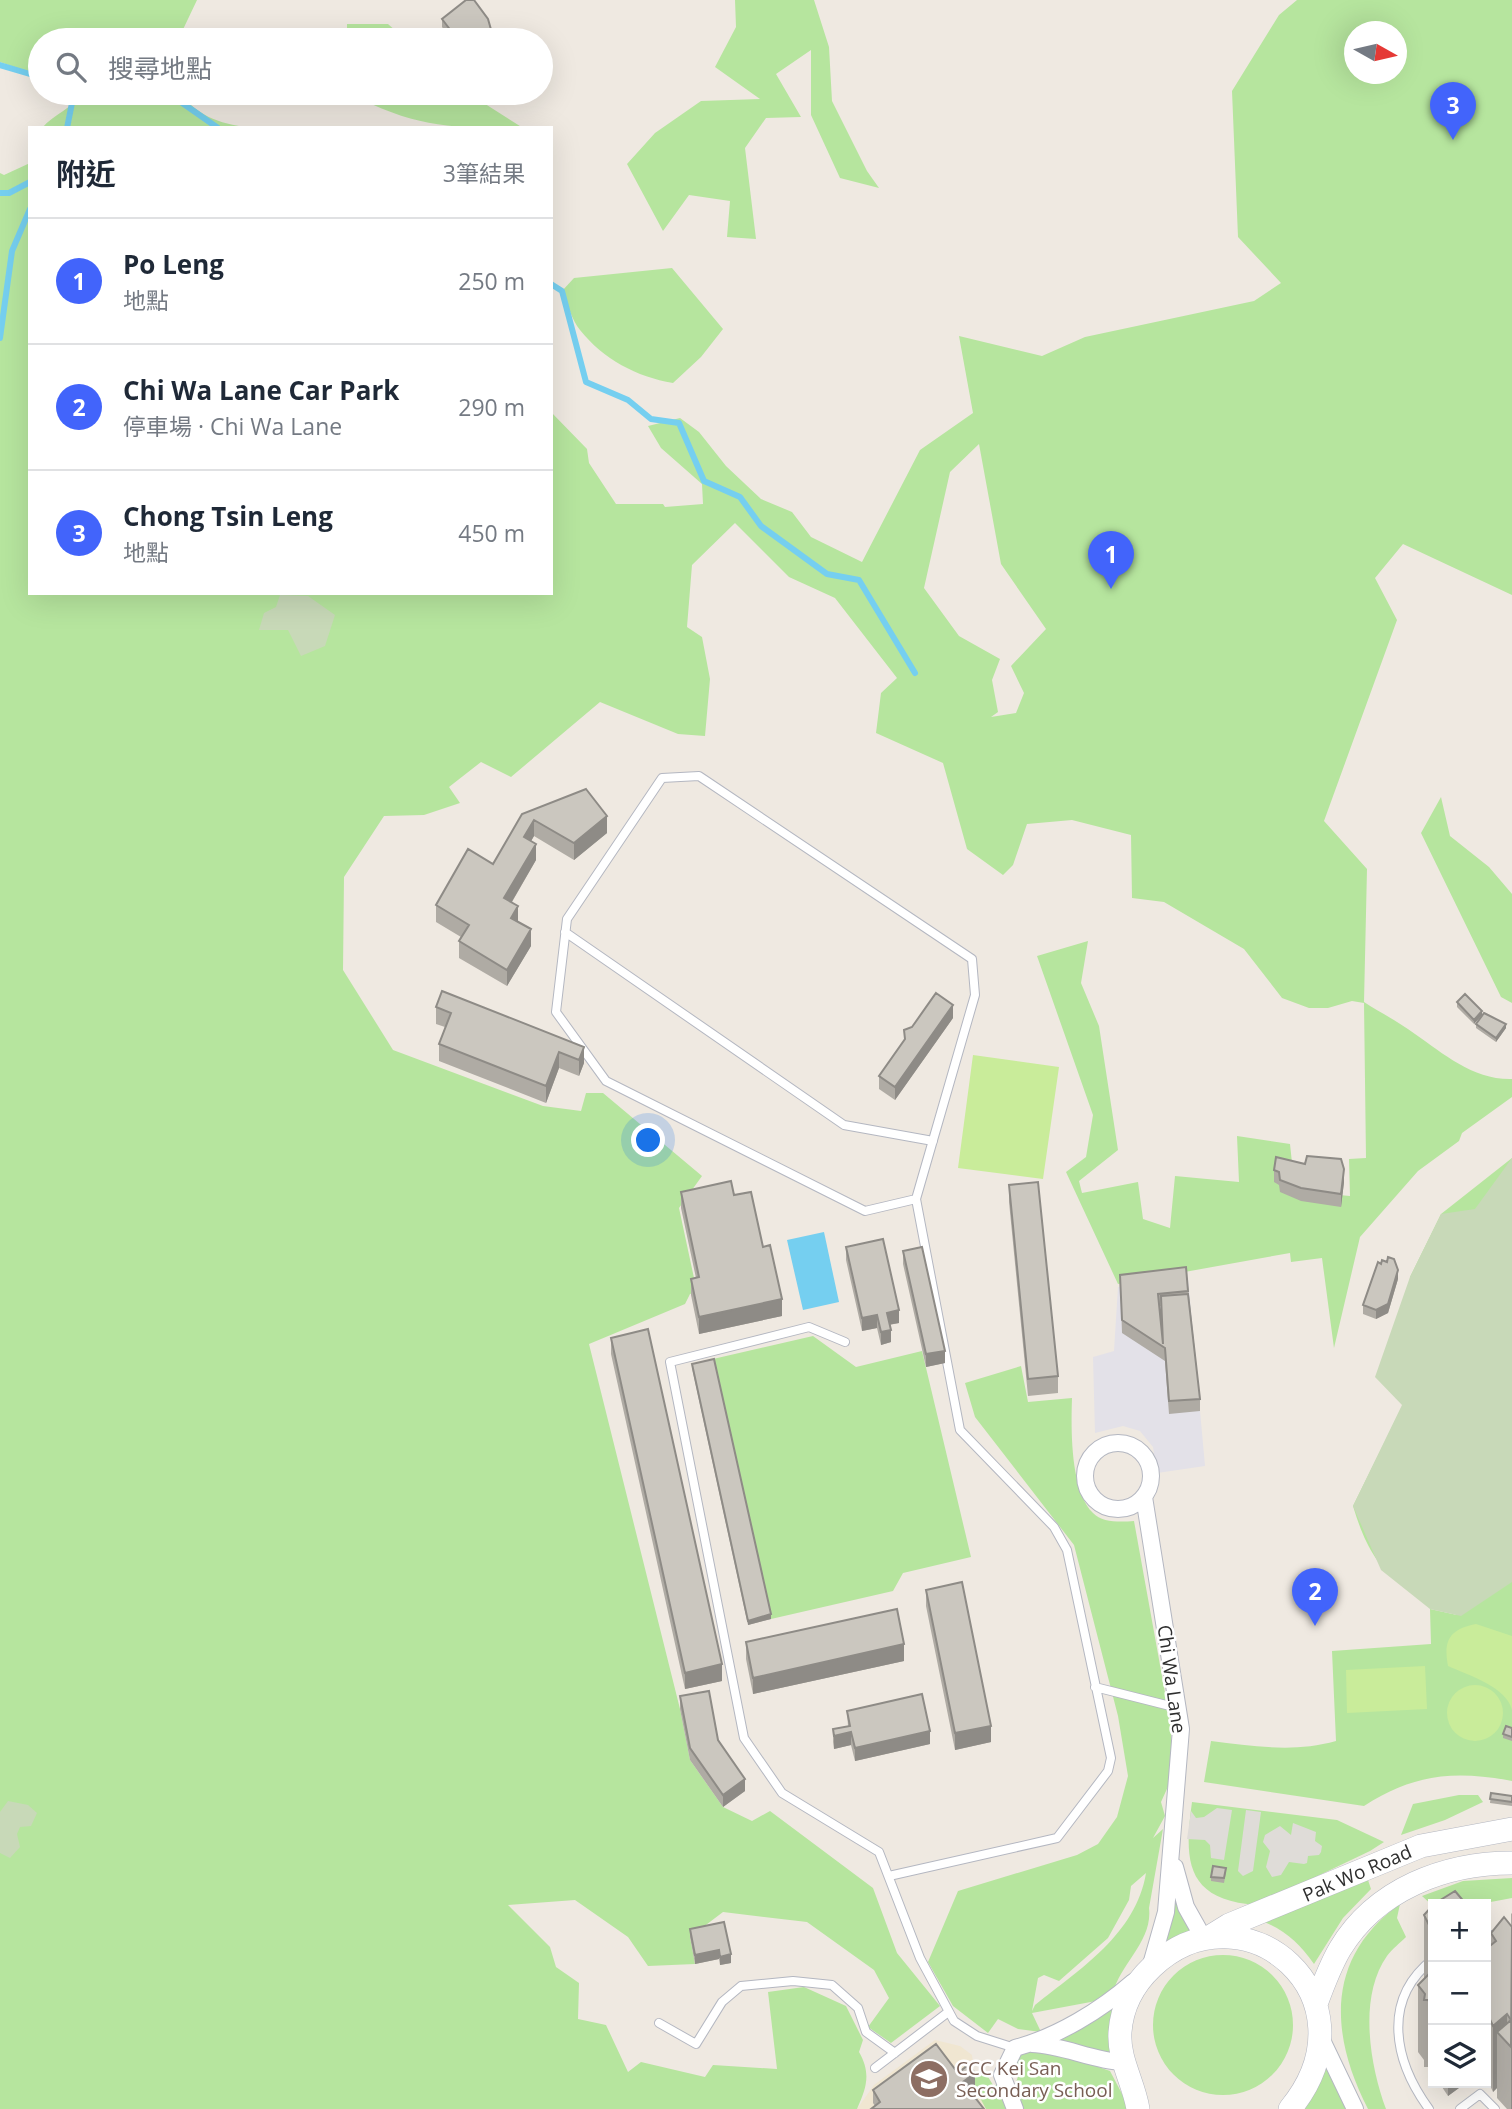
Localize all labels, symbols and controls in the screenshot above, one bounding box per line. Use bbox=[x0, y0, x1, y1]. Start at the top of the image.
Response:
north arrow bbox=[1344, 21, 1407, 84]
search box bbox=[28, 28, 553, 105]
icon: search bbox=[52, 48, 90, 86]
text: 搜尋地點 bbox=[108, 50, 212, 86]
pin: 3 bbox=[1430, 82, 1476, 140]
text: 附近 bbox=[56, 153, 116, 194]
text: 3筆結果 bbox=[443, 157, 525, 189]
text: Po Leng bbox=[123, 246, 224, 282]
text: 1 bbox=[72, 265, 86, 297]
text: 250 m bbox=[458, 265, 525, 297]
text: 地點 bbox=[123, 284, 169, 316]
text: Chi Wa Lane Car Park bbox=[123, 372, 399, 408]
text: 2 bbox=[72, 391, 86, 423]
text: 290 m bbox=[458, 391, 525, 423]
text: 停車場 · Chi Wa Lane bbox=[123, 410, 342, 442]
text: Chong Tsin Leng bbox=[123, 498, 333, 534]
text: 3 bbox=[72, 517, 86, 549]
text: 450 m bbox=[458, 517, 525, 549]
pin: 1 bbox=[1088, 531, 1134, 589]
text: 地點 bbox=[123, 536, 169, 568]
your location bbox=[631, 1123, 665, 1157]
pin: 2 bbox=[1292, 1568, 1338, 1626]
street label: Chi Wa Lane bbox=[1152, 1623, 1192, 1735]
street label: Pak Wo Road bbox=[1298, 1838, 1416, 1908]
map controls bbox=[1428, 1899, 1491, 2088]
button: + bbox=[1428, 1899, 1491, 1962]
button: − bbox=[1428, 1962, 1491, 2025]
button: layers bbox=[1428, 2025, 1491, 2088]
place label: CCC Kei San Secondary School bbox=[956, 2055, 1113, 2103]
school or university icon: CCC Kei San Secondary School bbox=[908, 2058, 950, 2100]

